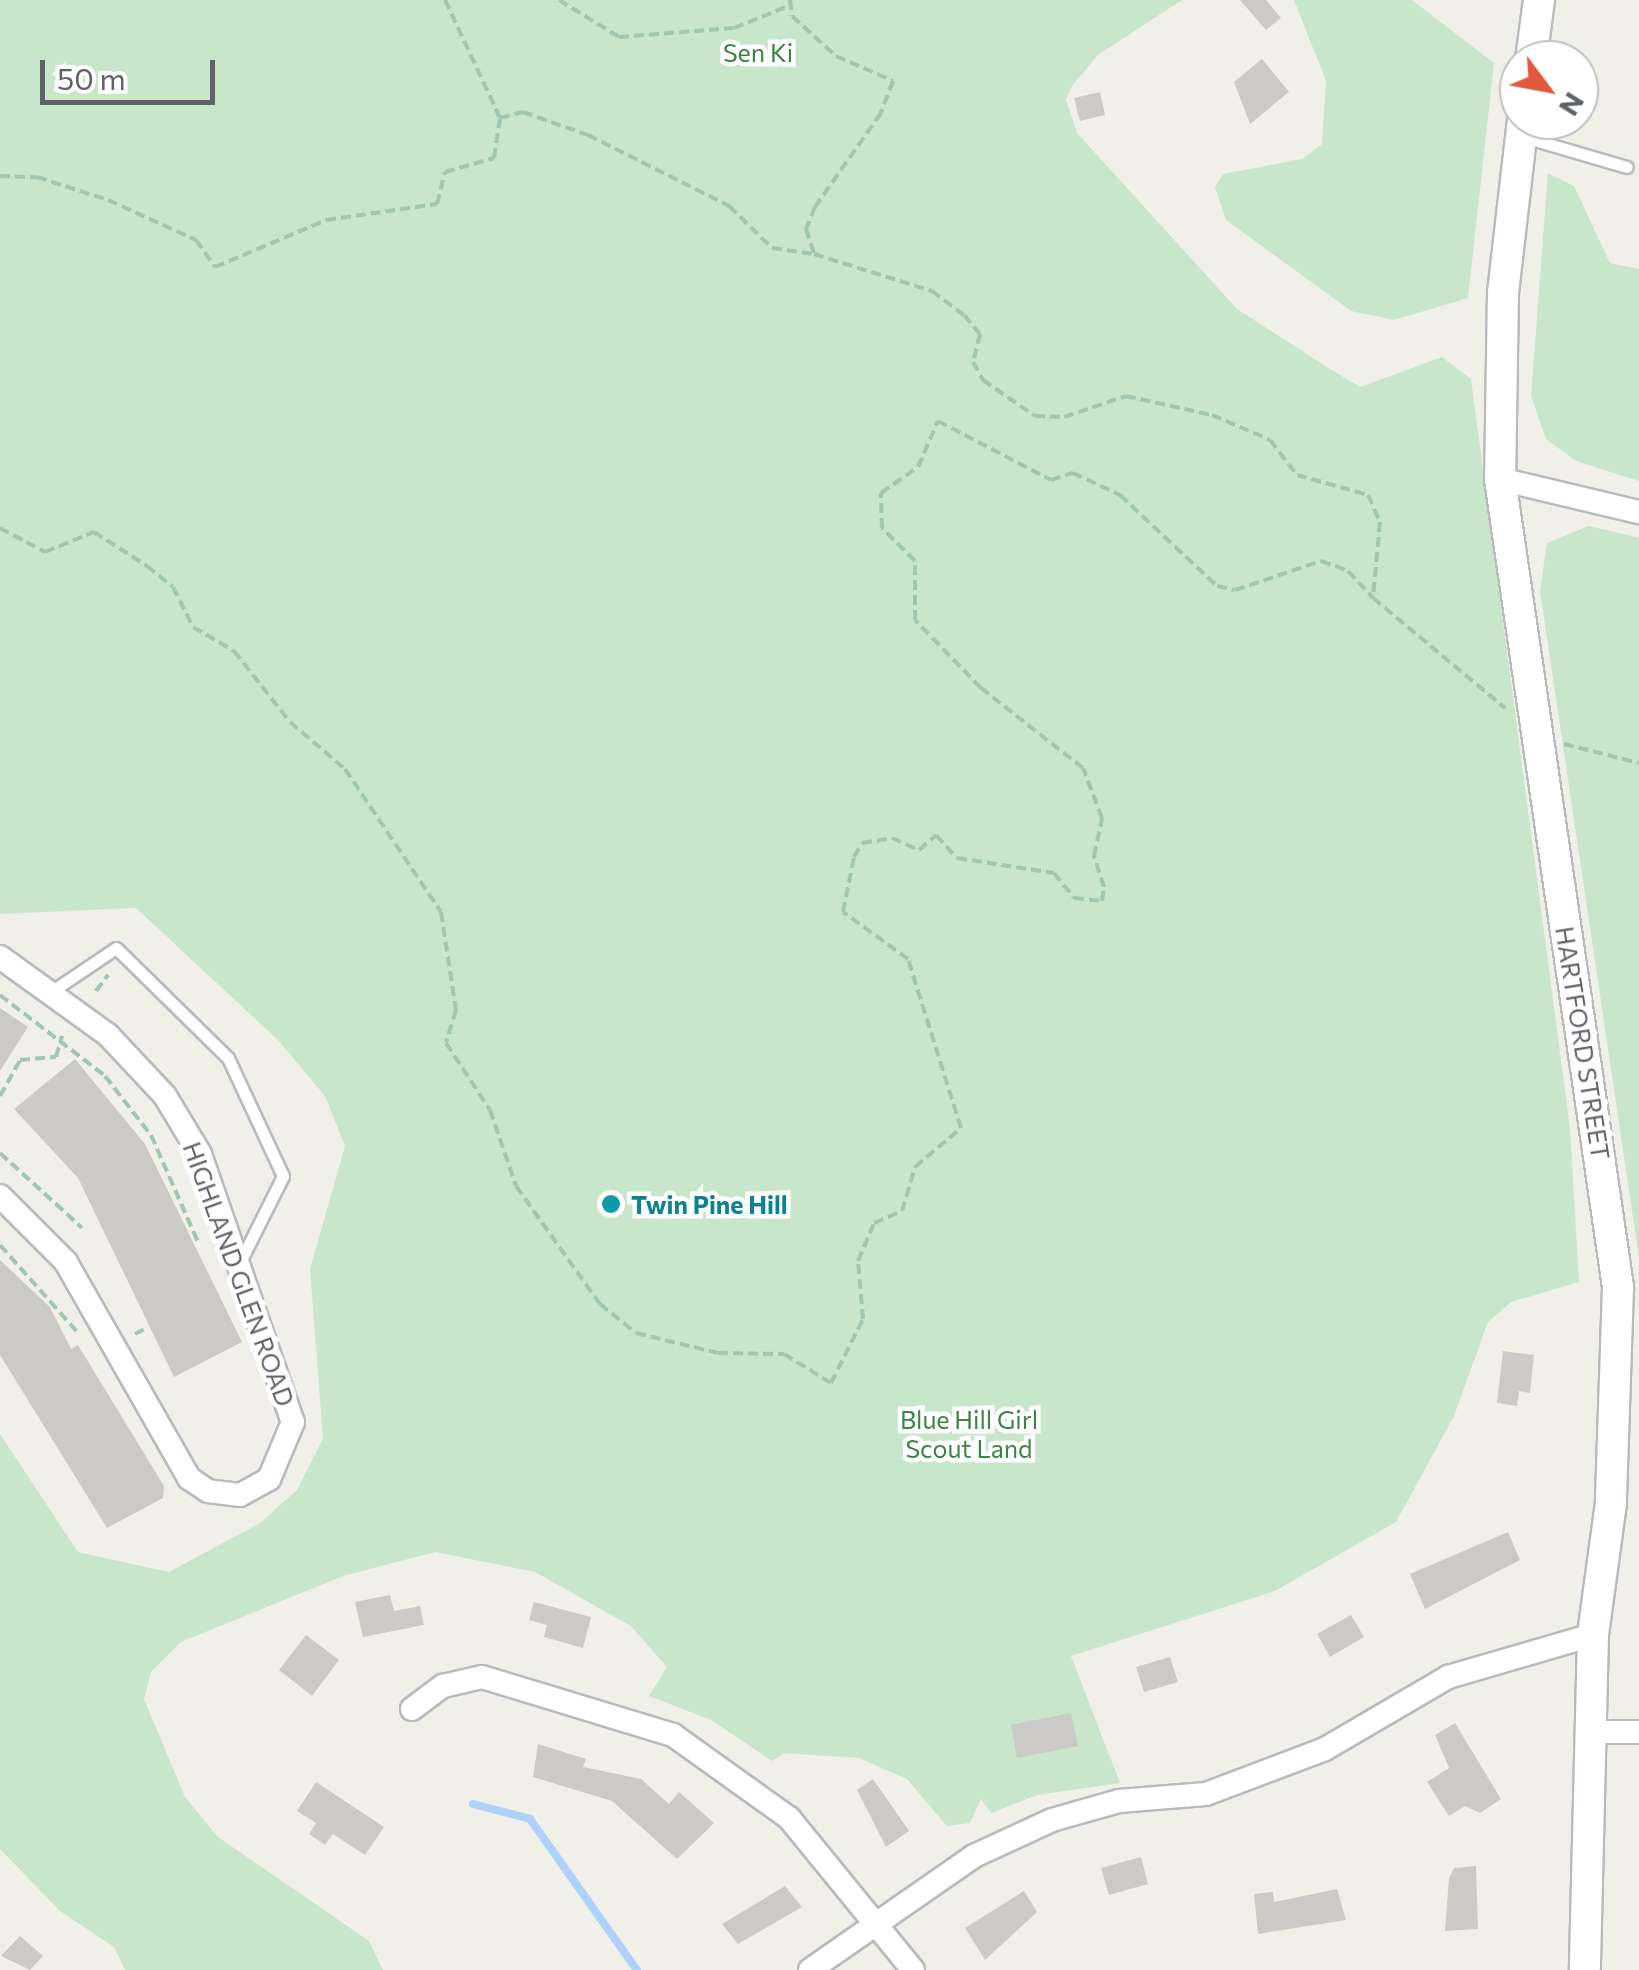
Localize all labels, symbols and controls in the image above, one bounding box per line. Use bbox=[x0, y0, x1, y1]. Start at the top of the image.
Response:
park label: Sen Ki bbox=[723, 37, 793, 67]
scale bar bbox=[45, 40, 220, 102]
north arrow bbox=[1499, 40, 1599, 140]
text: 50 m bbox=[57, 59, 126, 96]
text: N bbox=[1553, 87, 1593, 123]
street label: HARTFORD STREET bbox=[1550, 924, 1616, 1162]
street label: HIGHLAND GLEN ROAD bbox=[177, 1138, 301, 1410]
place label: Twin Pine Hill bbox=[631, 1189, 788, 1219]
marker: Twin Pine Hill bbox=[600, 1193, 622, 1215]
park label: Blue Hill Girl Scout Land bbox=[900, 1405, 1038, 1464]

